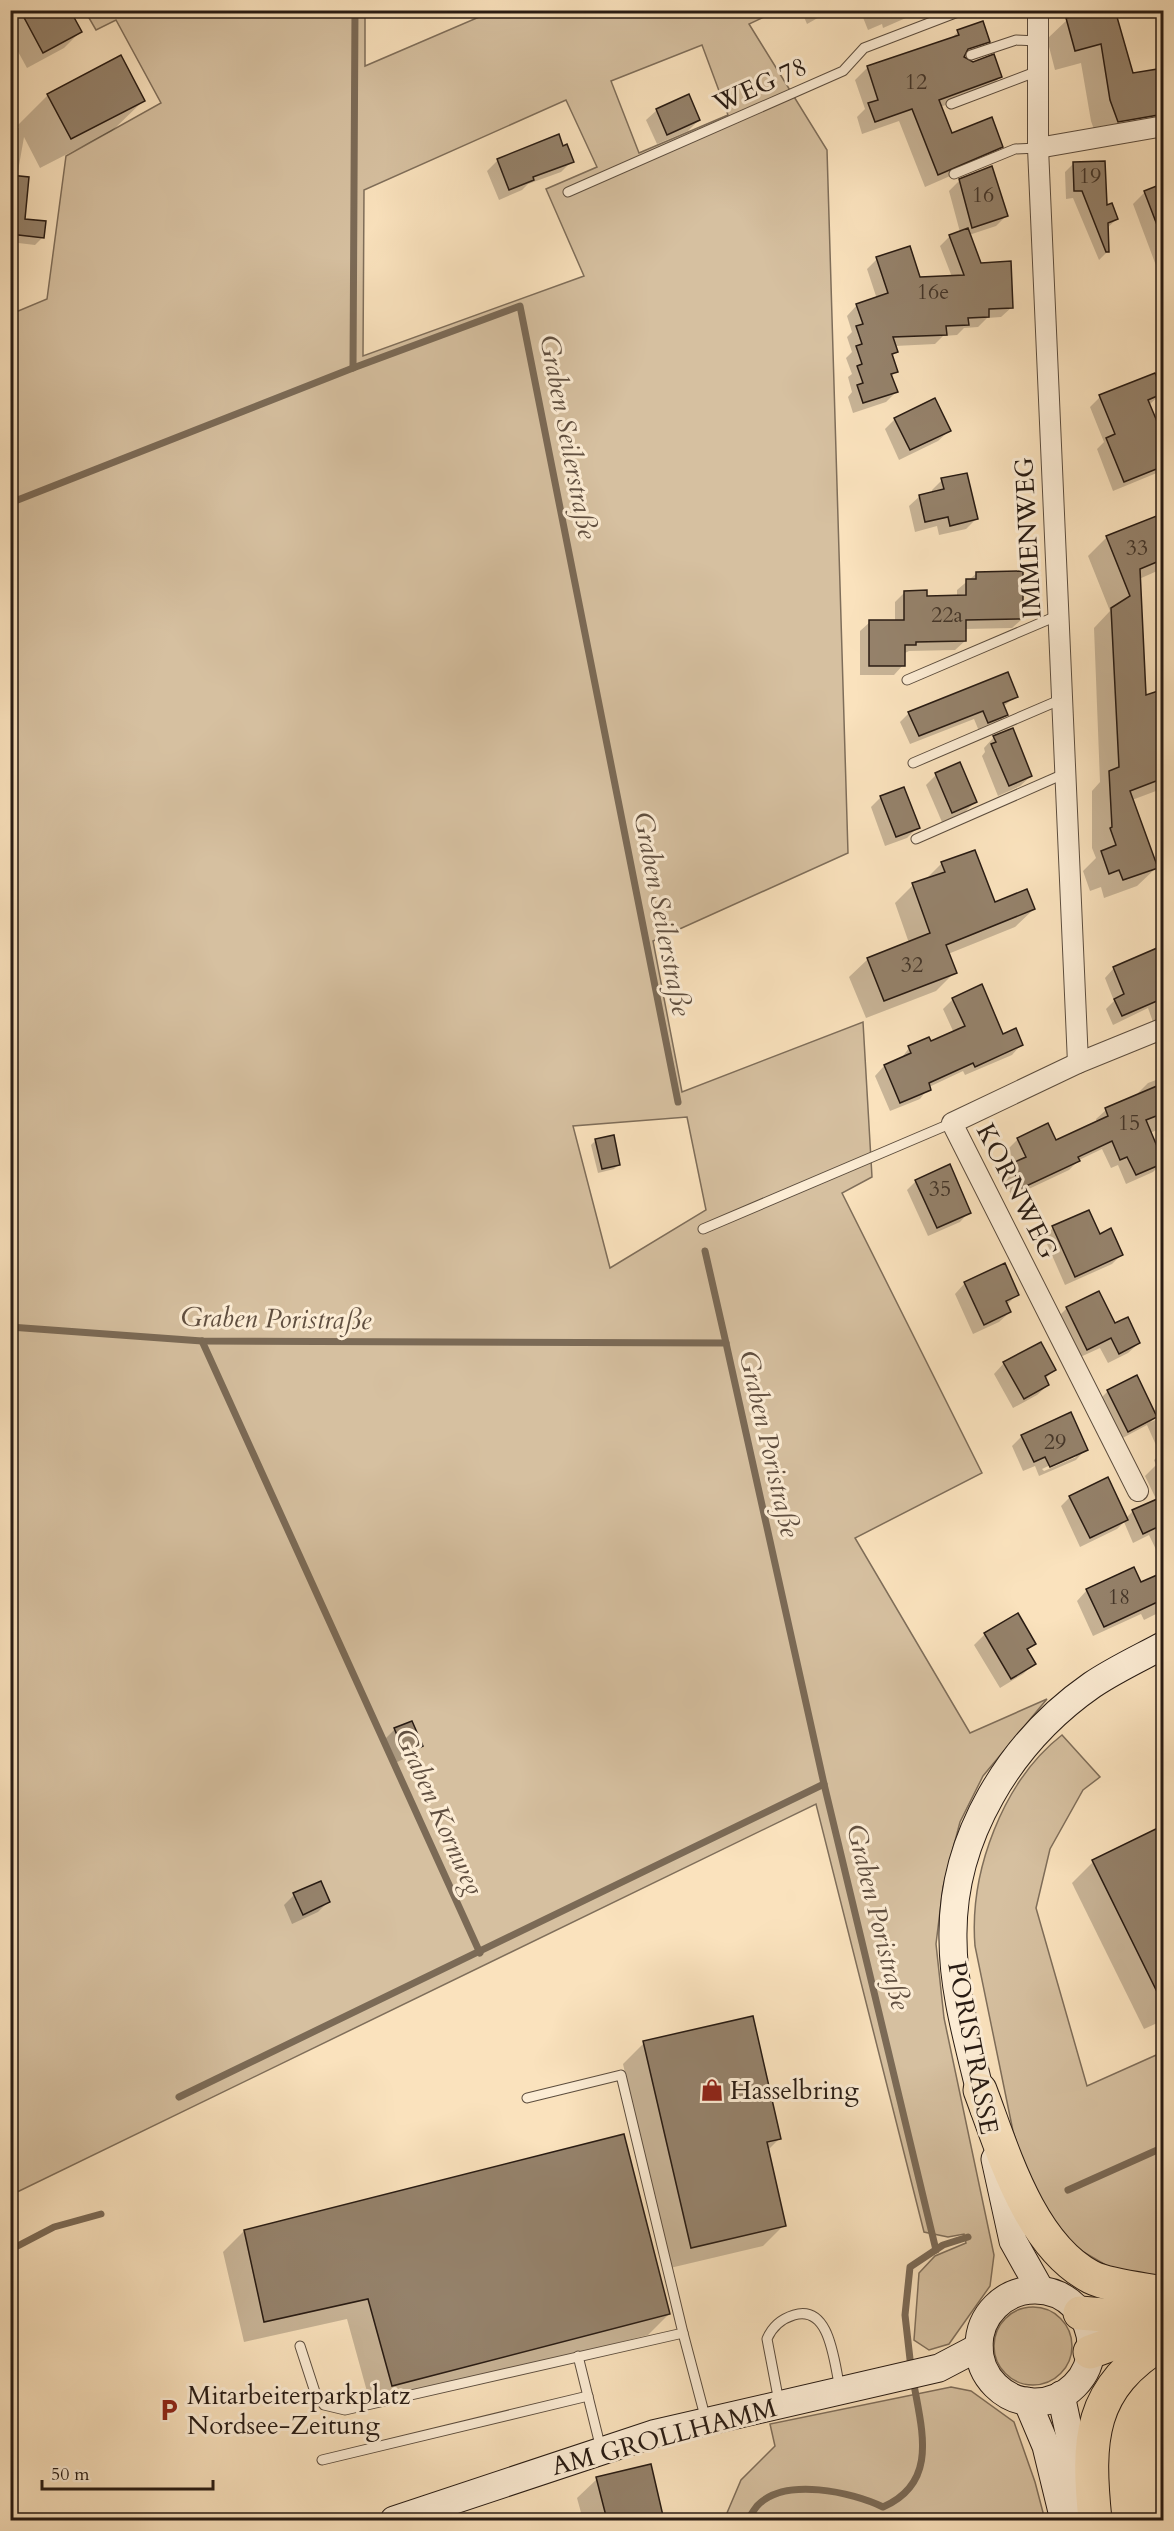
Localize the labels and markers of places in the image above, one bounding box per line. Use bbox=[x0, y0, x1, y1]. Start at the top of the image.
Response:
place label: Hasselbring bbox=[730, 2073, 859, 2108]
shop icon: Hasselbring bbox=[699, 2077, 725, 2103]
place label: Mitarbeiterparkplatz Nordsee-Zeitung bbox=[187, 2378, 411, 2443]
parking icon: Mitarbeiterparkplatz Nordsee-Zeitung bbox=[156, 2397, 182, 2423]

